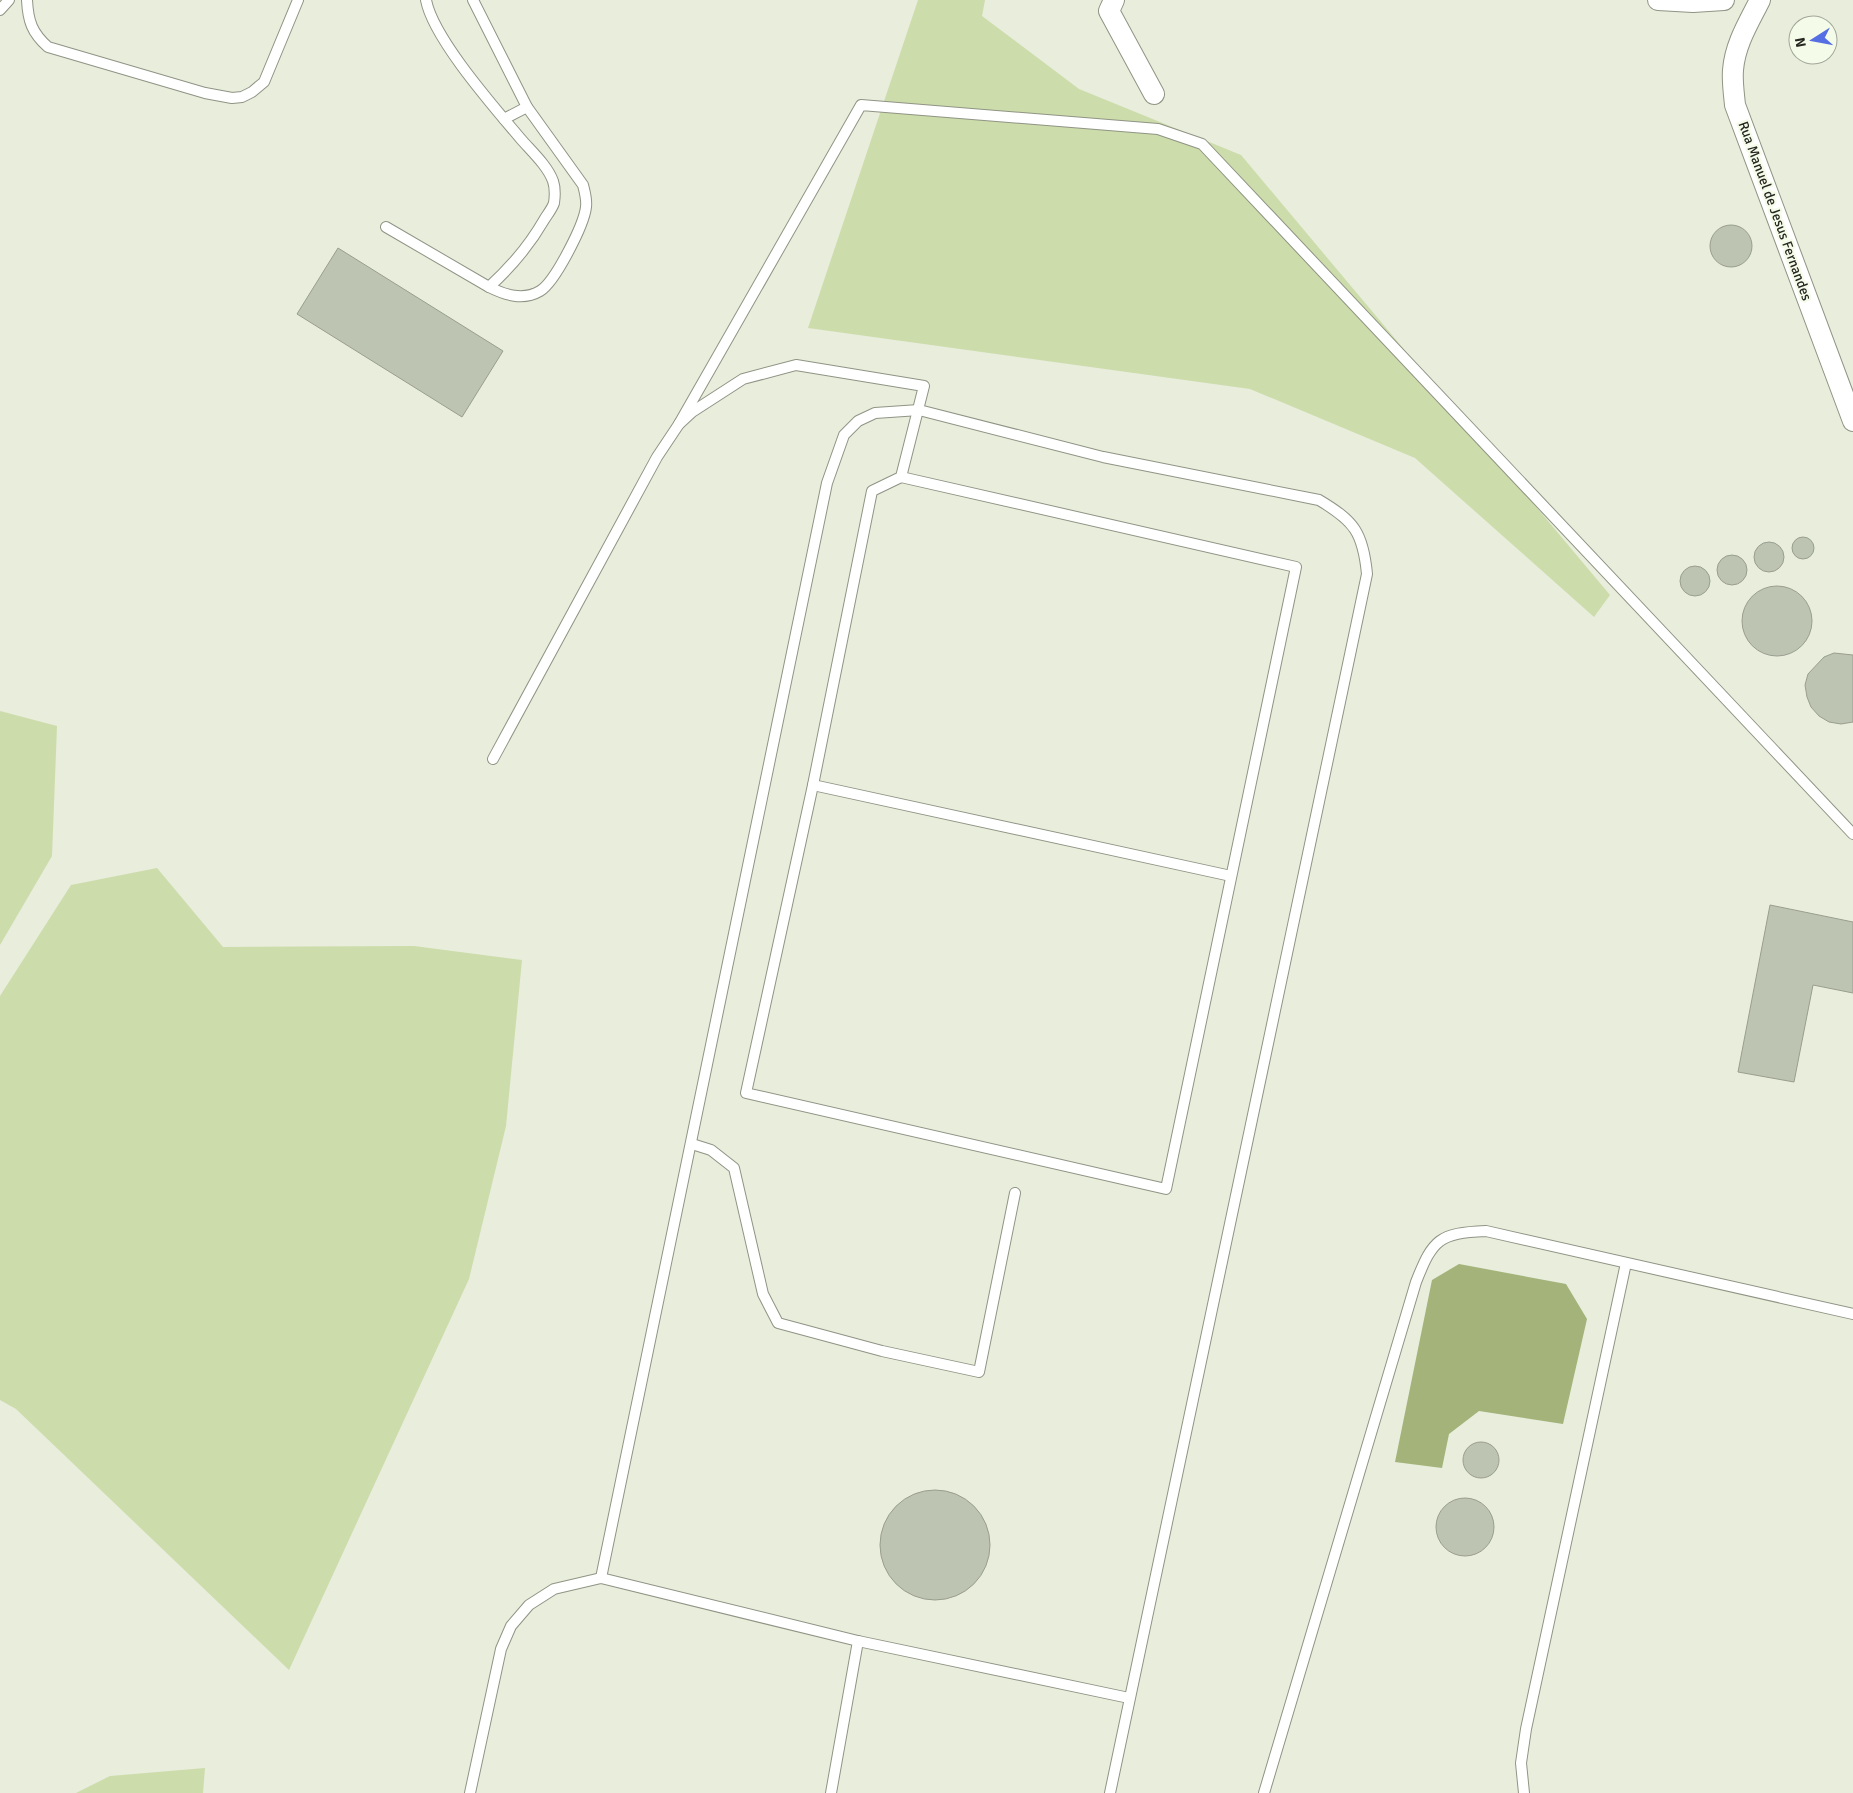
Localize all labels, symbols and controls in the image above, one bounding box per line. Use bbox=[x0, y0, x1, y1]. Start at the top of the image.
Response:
north arrow bbox=[1788, 15, 1838, 65]
text: N bbox=[1791, 36, 1810, 49]
street label: Rua Manuel de Jesus Fernandes bbox=[1735, 119, 1815, 303]

